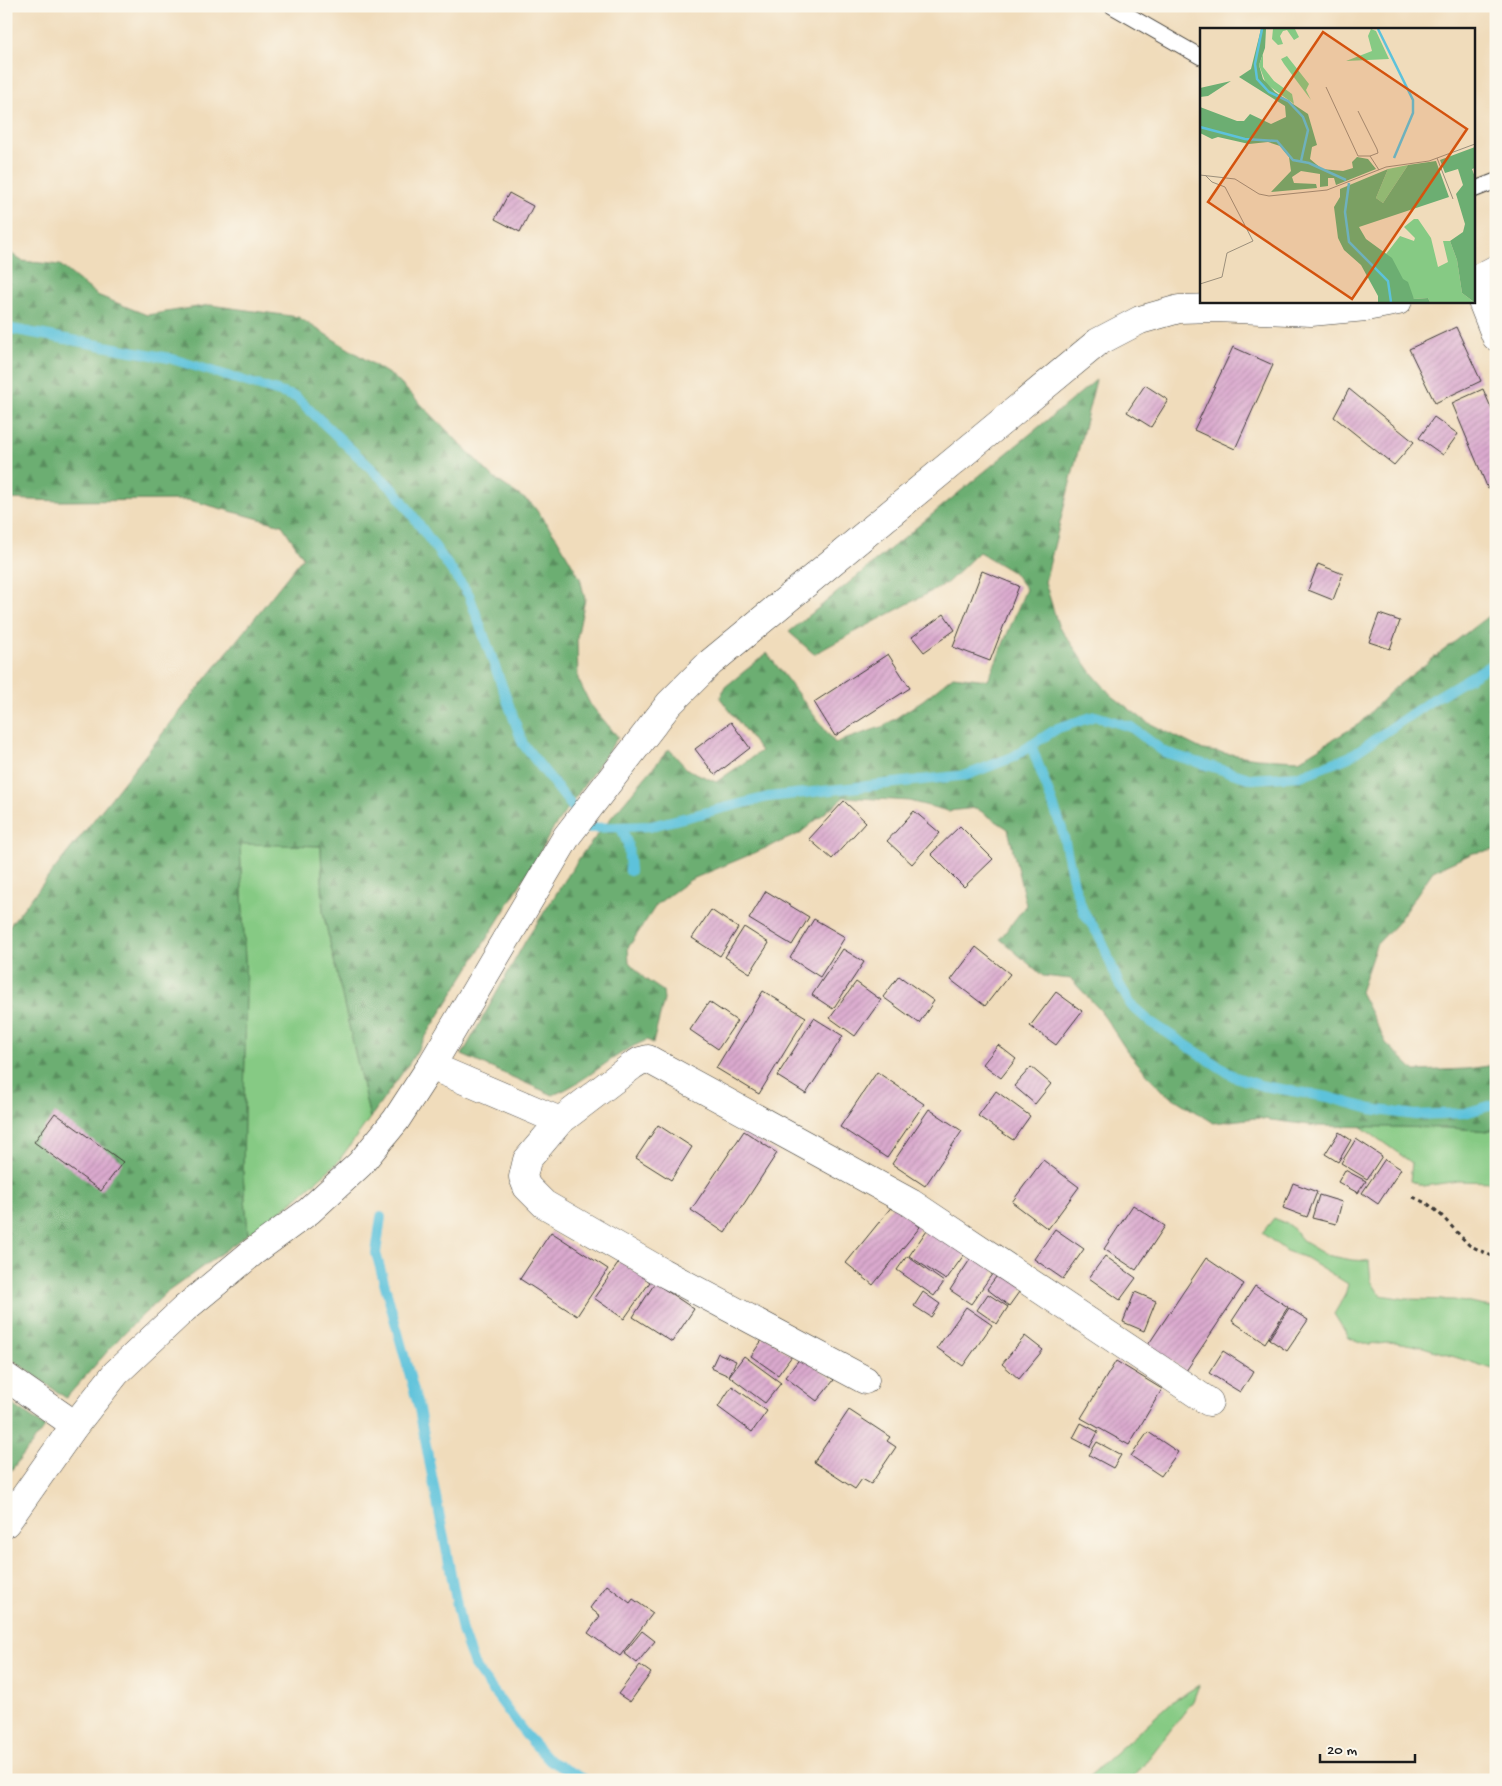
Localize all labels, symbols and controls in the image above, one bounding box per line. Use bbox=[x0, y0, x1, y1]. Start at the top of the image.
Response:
inset map bbox=[1200, 28, 1474, 302]
scale bar bbox=[1320, 1731, 1414, 1763]
text: 20 m bbox=[1327, 1742, 1357, 1760]

